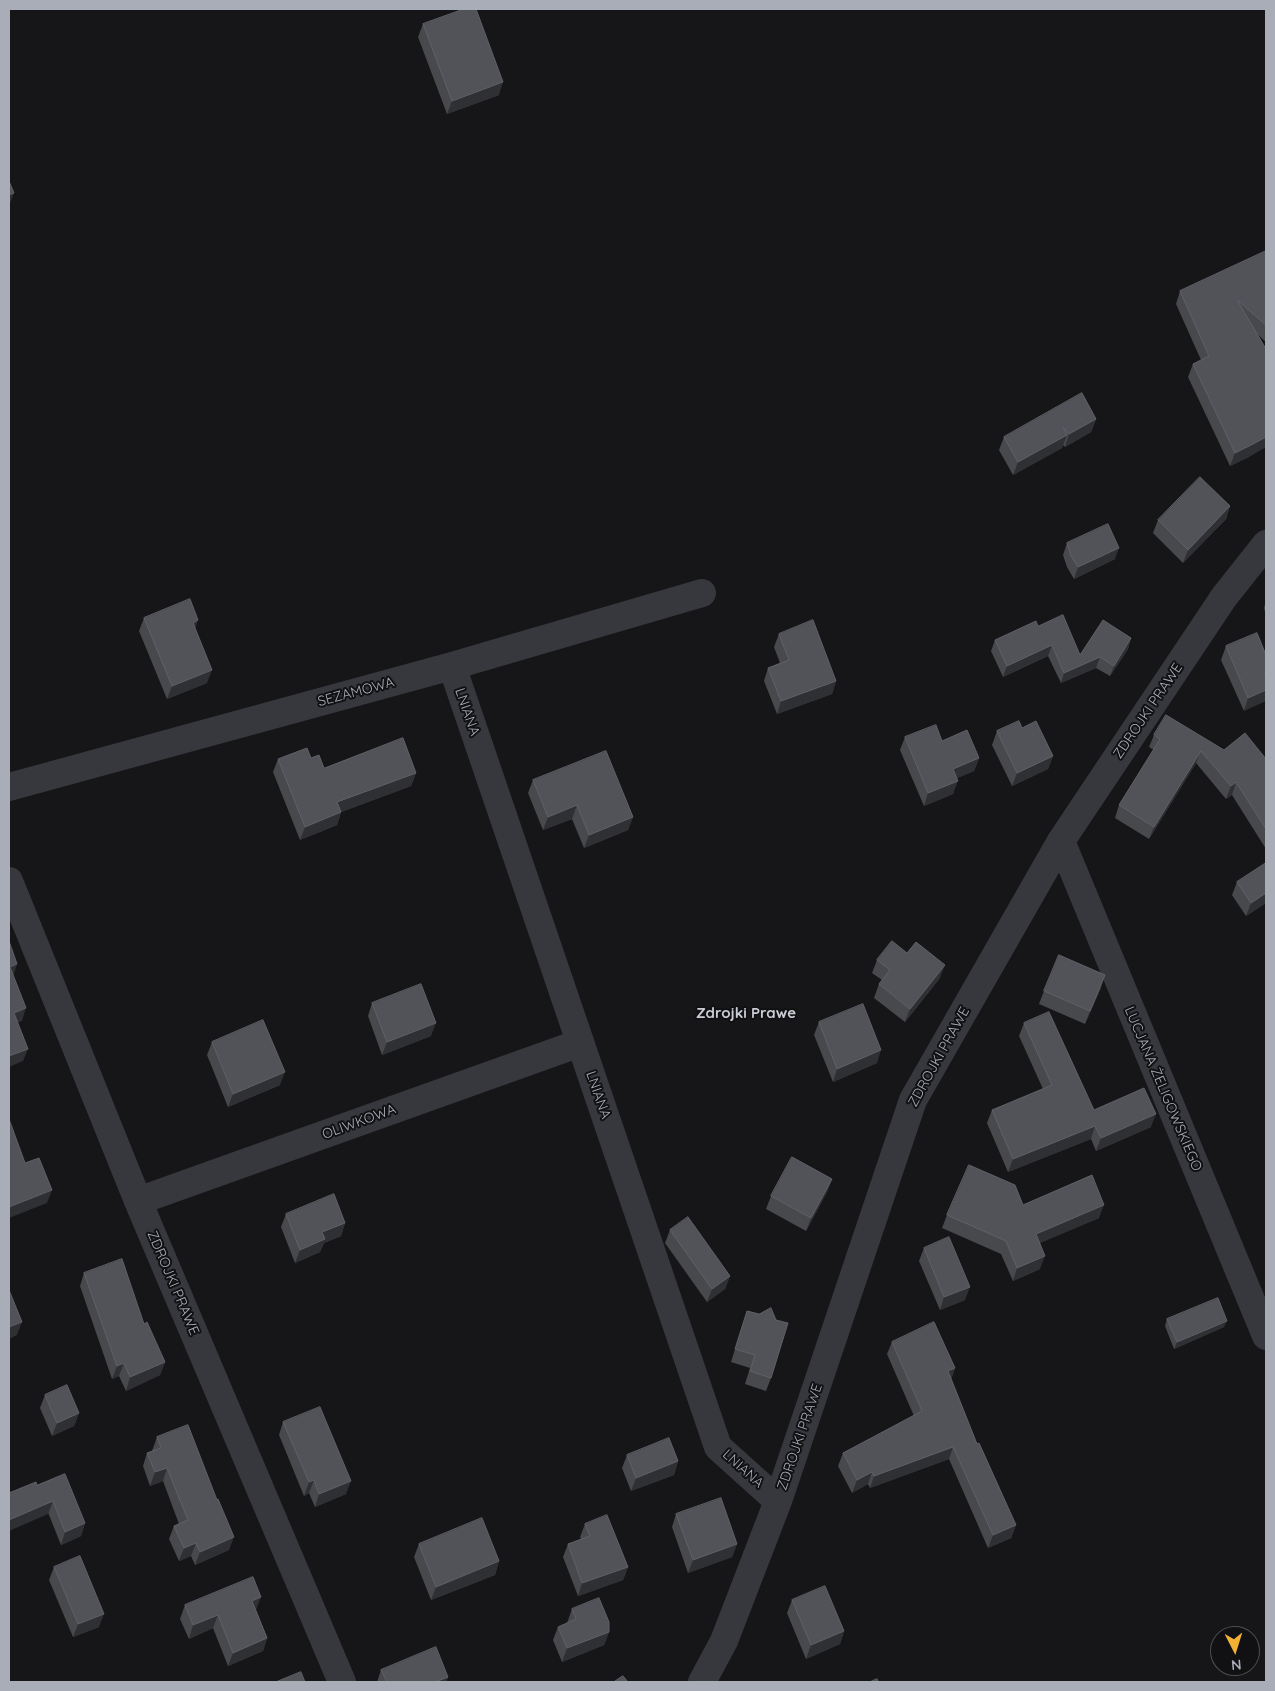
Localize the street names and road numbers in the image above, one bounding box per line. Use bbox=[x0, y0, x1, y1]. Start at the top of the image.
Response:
street label: ZDROJKI PRAWE bbox=[1110, 660, 1186, 762]
street label: SEZAMOWA bbox=[316, 674, 396, 710]
street label: LNIANA bbox=[451, 686, 483, 738]
street label: ZDROJKI PRAWE bbox=[905, 1004, 973, 1110]
street label: LUCJANA ŻELIGOWSKIEGO bbox=[1121, 1004, 1205, 1174]
street label: LNIANA bbox=[582, 1069, 614, 1121]
street label: OLIWKOWA bbox=[320, 1101, 398, 1143]
street label: ZDROJKI PRAWE bbox=[143, 1228, 203, 1338]
street label: ZDROJKI PRAWE bbox=[774, 1382, 826, 1492]
street label: LNIANA bbox=[719, 1446, 767, 1492]

